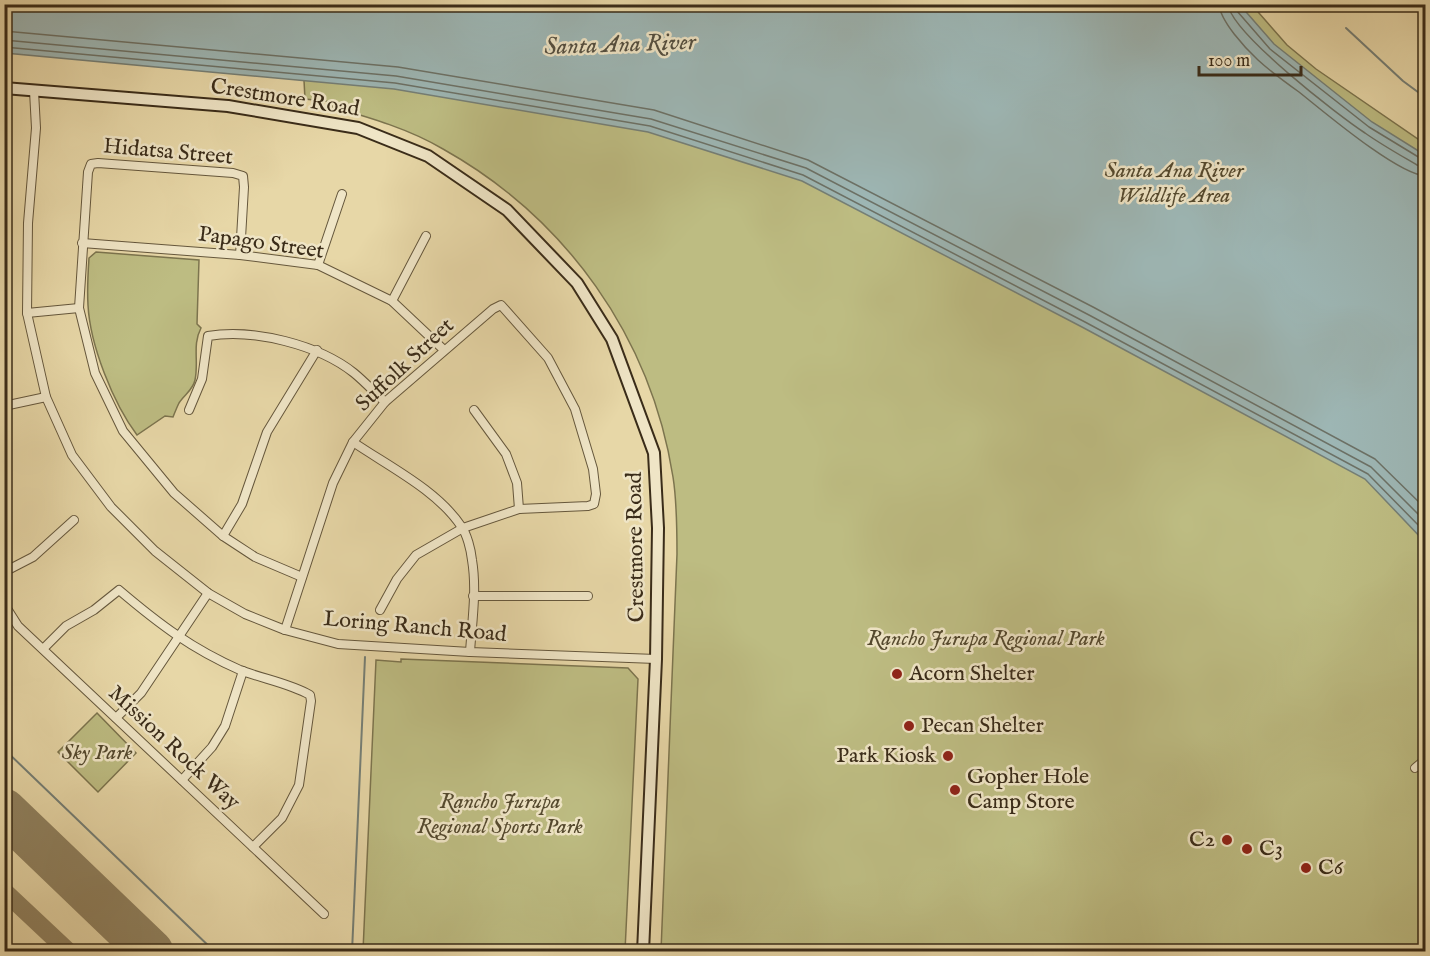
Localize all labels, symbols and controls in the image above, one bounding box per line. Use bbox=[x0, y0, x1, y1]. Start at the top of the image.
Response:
water label: Santa Ana River bbox=[544, 27, 698, 63]
scale bar bbox=[1199, 39, 1301, 77]
text: 100 m bbox=[1208, 50, 1250, 73]
street label: Crestmore Road bbox=[208, 72, 362, 124]
street label: Hidatsa Street bbox=[102, 132, 234, 172]
park label: Santa Ana River Wildlife Area bbox=[1105, 157, 1245, 210]
street label: Papago Street bbox=[196, 220, 326, 266]
street label: Suffolk Street bbox=[350, 312, 461, 418]
street label: Crestmore Road bbox=[621, 471, 651, 622]
street label: Loring Ranch Road bbox=[322, 605, 508, 649]
park label: Rancho Jurupa Regional Park bbox=[867, 625, 1105, 653]
place label: Acorn Shelter bbox=[908, 660, 1034, 688]
marker: Acorn Shelter bbox=[890, 667, 904, 681]
street label: Mission Rock Way bbox=[102, 680, 246, 816]
place label: Pecan Shelter bbox=[921, 712, 1044, 740]
marker: Pecan Shelter bbox=[902, 719, 916, 733]
park label: Sky Park bbox=[61, 739, 133, 767]
place label: Park Kiosk bbox=[836, 742, 936, 770]
marker: Park Kiosk bbox=[941, 749, 955, 763]
place label: Gopher Hole Camp Store bbox=[967, 763, 1089, 816]
marker: Gopher Hole Camp Store bbox=[948, 783, 962, 797]
park label: Rancho Jurupa Regional Sports Park bbox=[417, 788, 583, 841]
place label: C2 bbox=[1189, 826, 1215, 854]
marker: C2 bbox=[1220, 833, 1234, 847]
place label: C3 bbox=[1259, 835, 1283, 863]
marker: C3 bbox=[1240, 842, 1254, 856]
place label: C6 bbox=[1318, 854, 1344, 882]
marker: C6 bbox=[1299, 861, 1313, 875]

